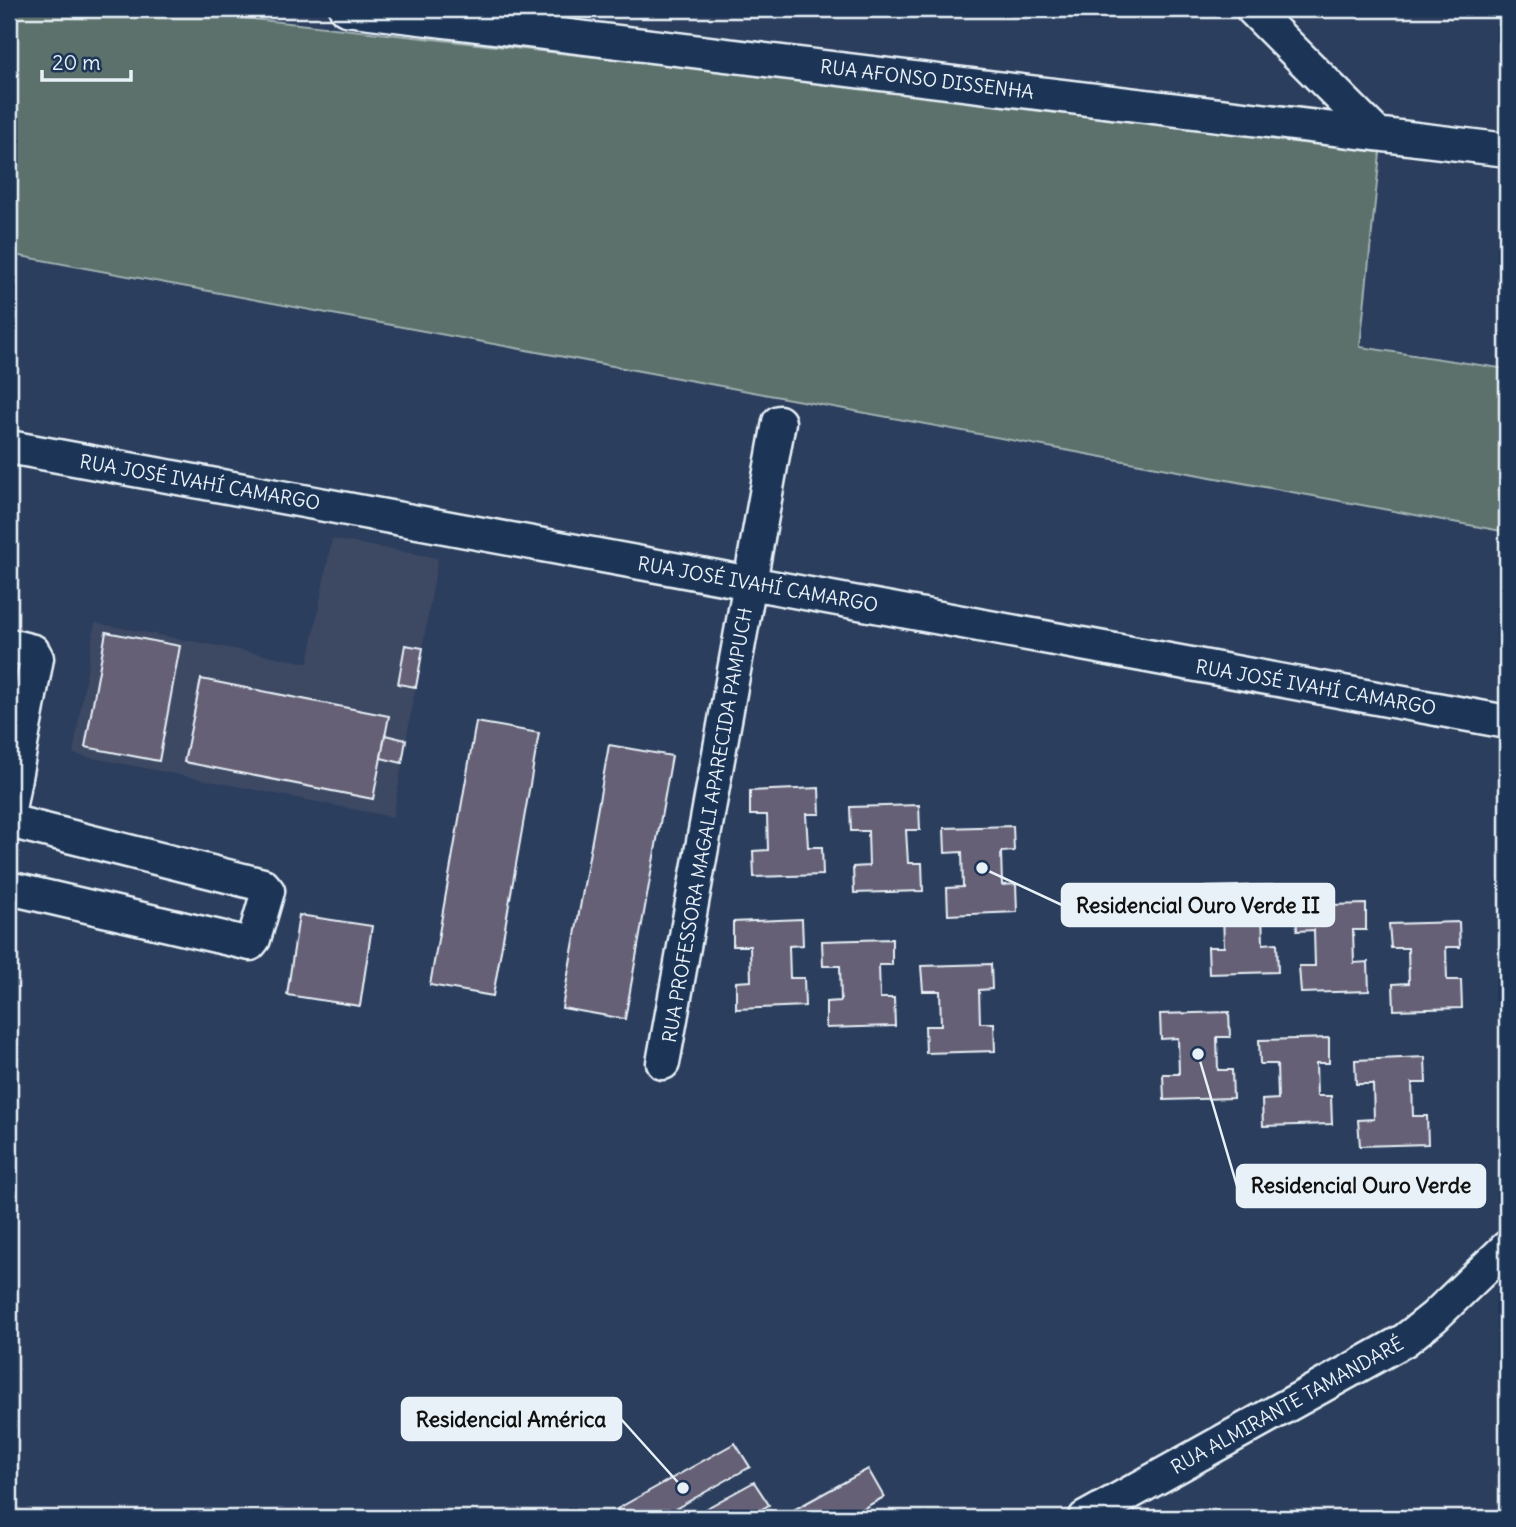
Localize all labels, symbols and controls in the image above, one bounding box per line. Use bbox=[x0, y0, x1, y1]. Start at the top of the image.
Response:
scale bar bbox=[42, 38, 131, 82]
text: 20 m bbox=[52, 49, 101, 76]
street label: RUA AFONSO DISSENHA bbox=[819, 54, 1035, 104]
street label: RUA JOSÉ IVAHÍ CAMARGO bbox=[78, 449, 322, 515]
street label: RUA JOSÉ IVAHÍ CAMARGO bbox=[636, 551, 880, 617]
street label: RUA PROFESSORA MAGALI APARECIDA PAMPUCH bbox=[657, 606, 757, 1044]
street label: RUA JOSÉ IVAHÍ CAMARGO bbox=[1194, 654, 1438, 720]
callout: Residencial Ouro Verde II bbox=[1062, 884, 1334, 926]
text: Residencial Ouro Verde II bbox=[1076, 892, 1320, 919]
callout: Residencial Ouro Verde bbox=[1237, 1165, 1485, 1207]
text: Residencial Ouro Verde bbox=[1251, 1172, 1471, 1199]
street label: RUA ALMIRANTE TAMANDARÉ bbox=[1167, 1331, 1407, 1479]
callout: Residencial América bbox=[402, 1398, 621, 1440]
text: Residencial América bbox=[416, 1406, 606, 1433]

